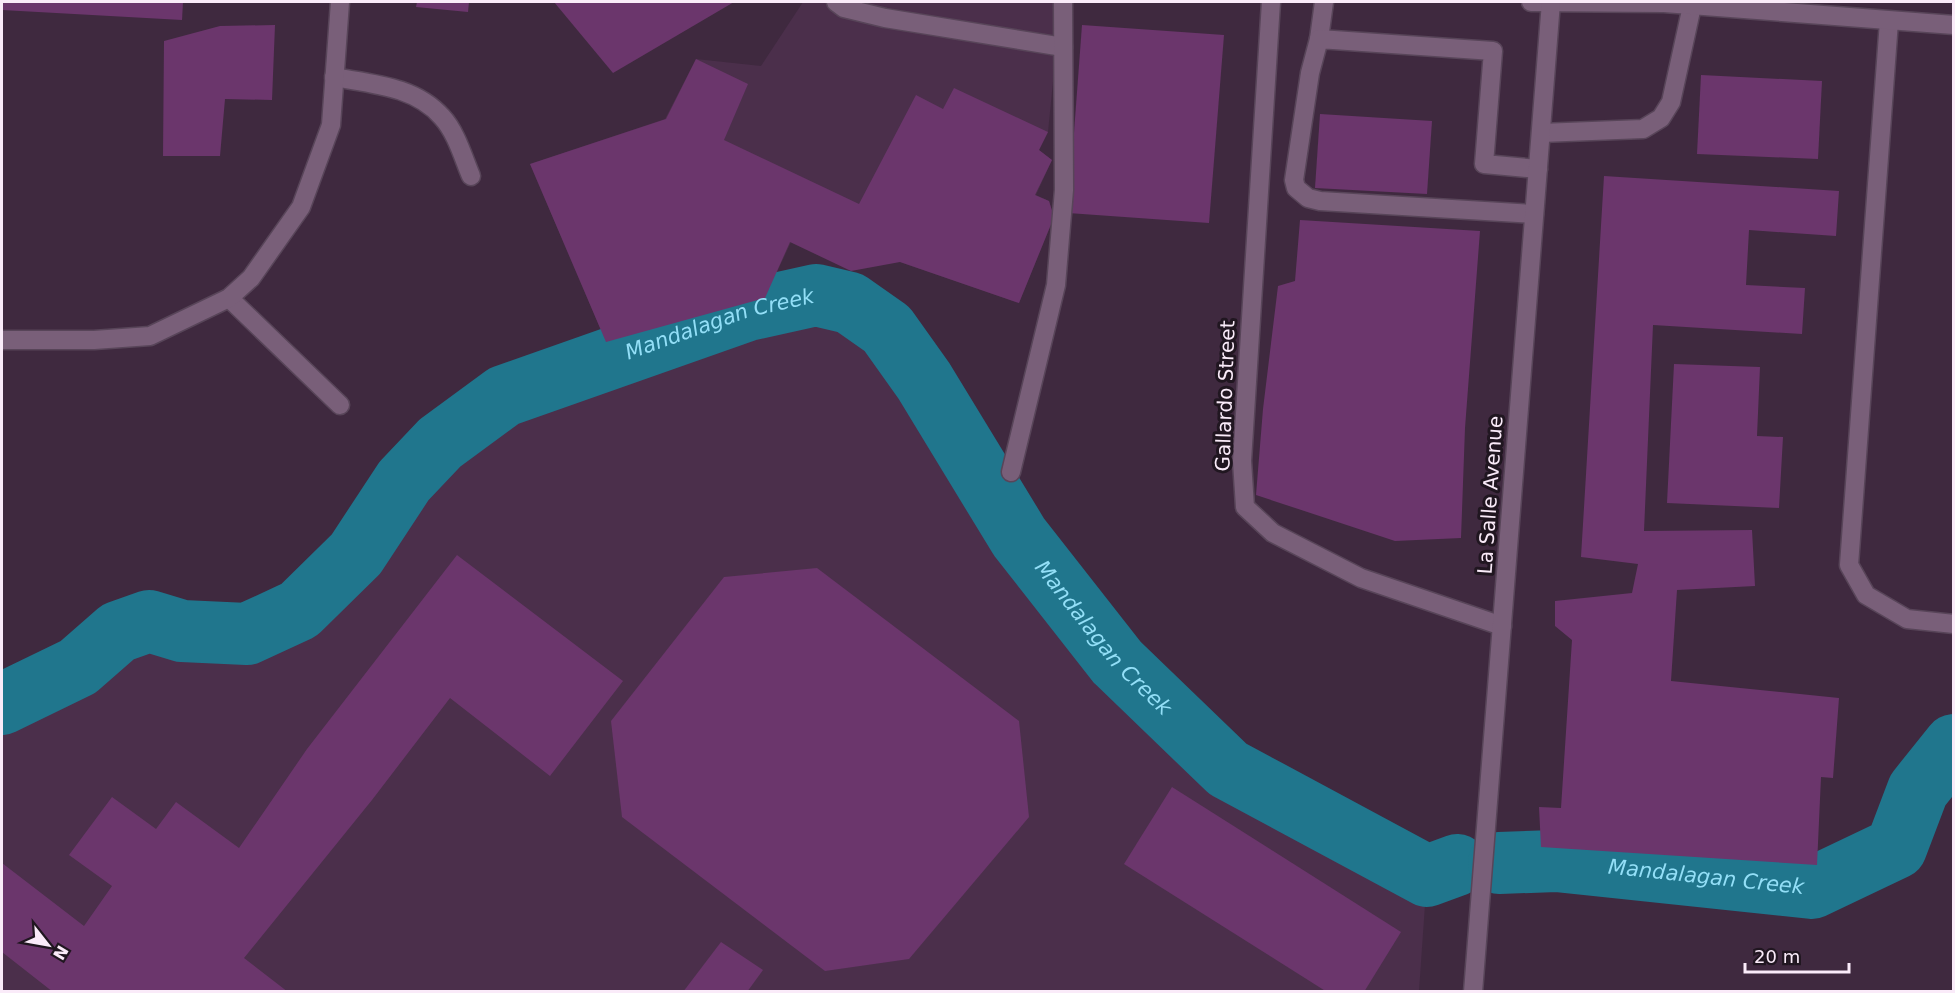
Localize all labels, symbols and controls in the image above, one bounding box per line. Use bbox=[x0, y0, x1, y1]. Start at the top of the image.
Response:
water label: Mandalagan Creek bbox=[622, 284, 817, 364]
street label: Gallardo Street bbox=[1210, 320, 1240, 472]
street label: La Salle Avenue bbox=[1472, 415, 1508, 575]
water label: Mandalagan Creek bbox=[1030, 556, 1177, 721]
water label: Mandalagan Creek bbox=[1607, 855, 1806, 899]
north arrow bbox=[18, 915, 78, 975]
scale bar bbox=[1745, 936, 1848, 974]
text: N bbox=[49, 942, 72, 963]
text: 20 m bbox=[1754, 946, 1800, 967]

